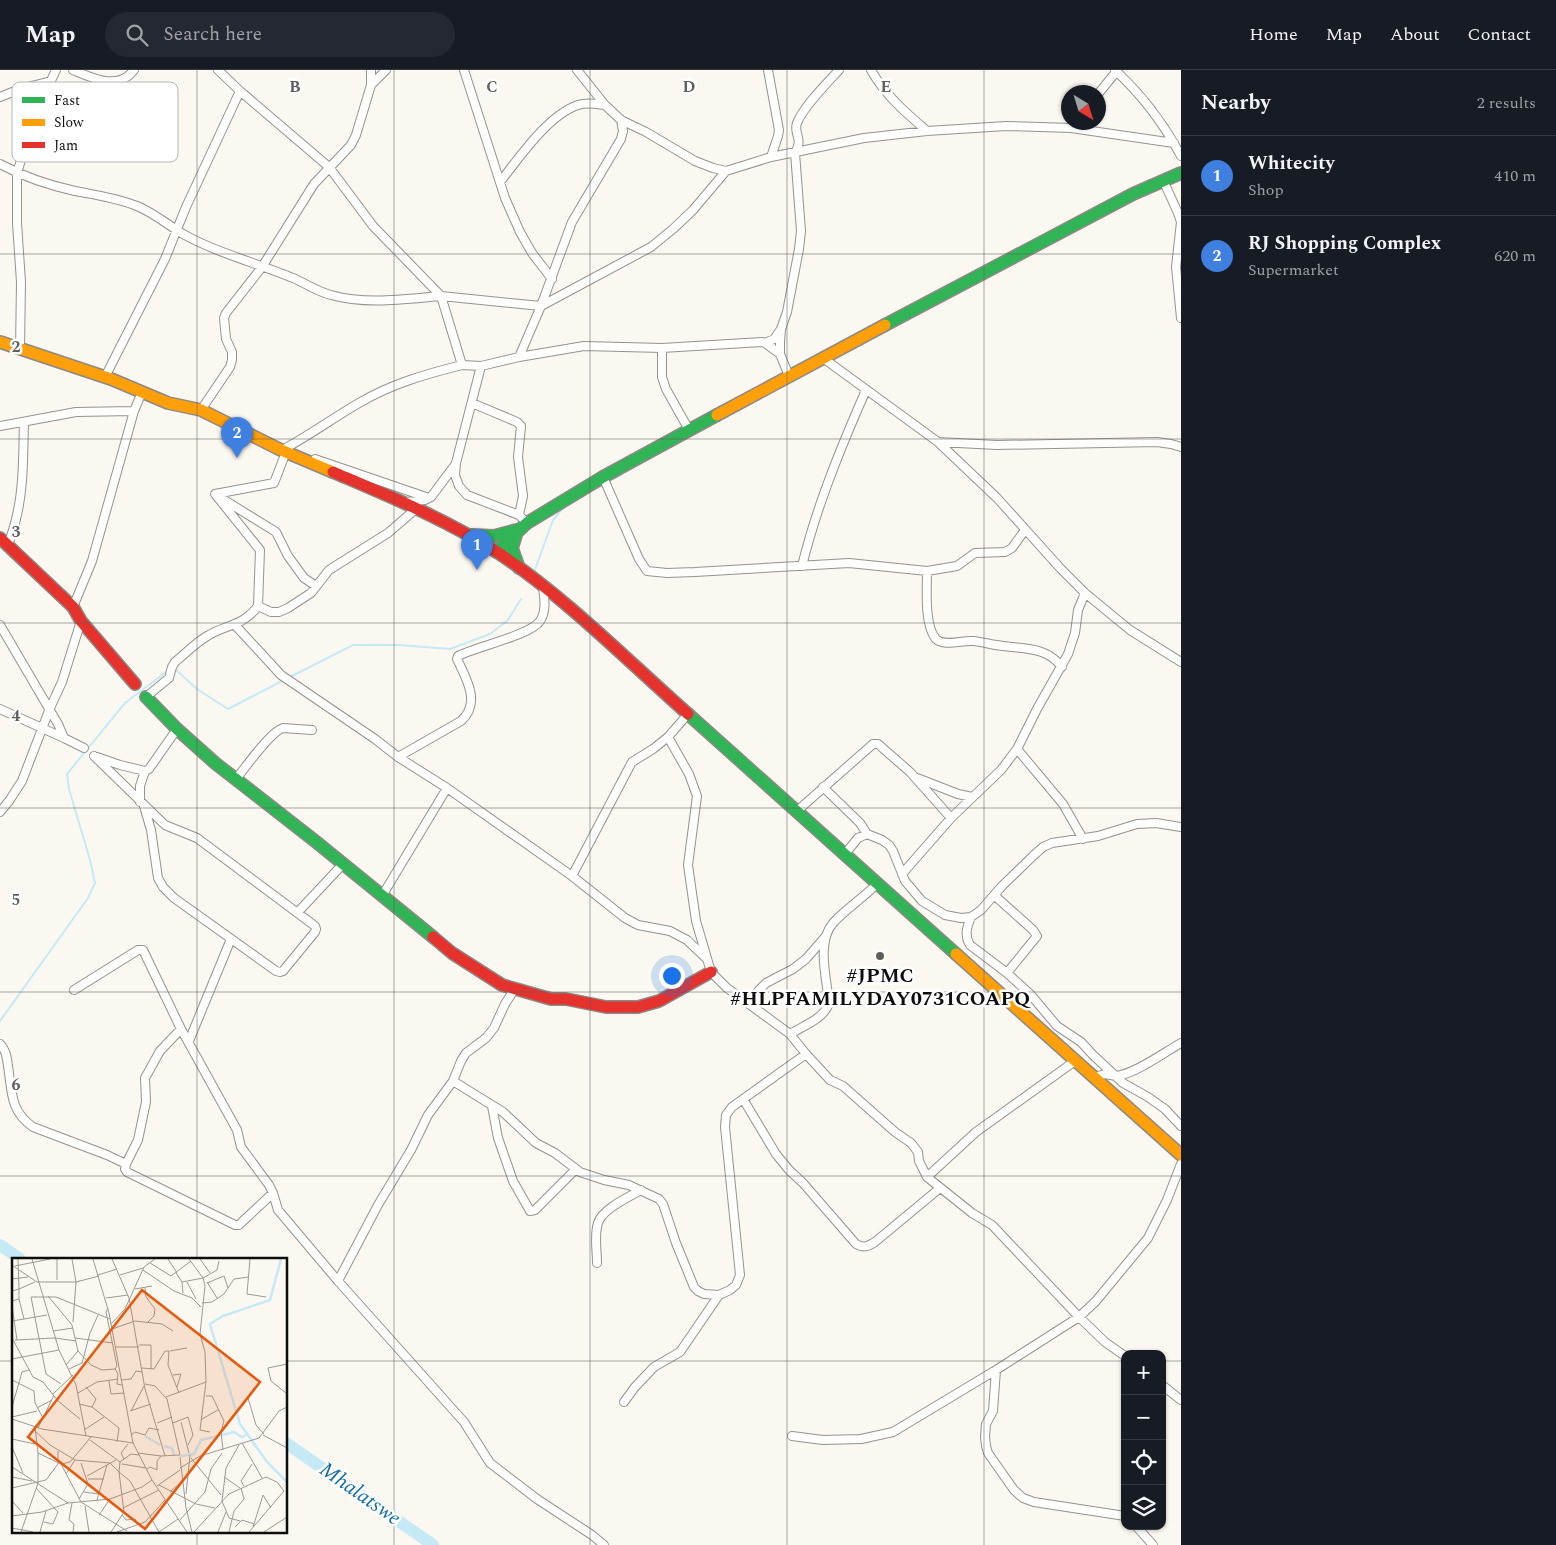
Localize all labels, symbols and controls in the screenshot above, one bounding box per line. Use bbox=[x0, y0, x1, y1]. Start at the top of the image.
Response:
search box bbox=[105, 12, 455, 57]
text: Map bbox=[25, 17, 75, 53]
text: Search here bbox=[163, 20, 262, 49]
icon: search bbox=[123, 21, 151, 49]
text: Home bbox=[1249, 21, 1298, 48]
text: Map bbox=[1326, 21, 1362, 48]
text: About bbox=[1390, 21, 1440, 48]
text: Contact bbox=[1468, 21, 1531, 48]
text: B bbox=[289, 75, 301, 99]
text: C bbox=[486, 75, 498, 99]
text: D bbox=[683, 75, 696, 99]
text: E bbox=[881, 75, 891, 99]
legend bbox=[12, 82, 178, 162]
north arrow bbox=[1061, 85, 1106, 130]
text: Nearby bbox=[1201, 87, 1271, 119]
text: Fast bbox=[54, 90, 80, 111]
text: 2 results bbox=[1477, 91, 1536, 115]
text: Slow bbox=[54, 112, 84, 133]
text: Jam bbox=[54, 135, 78, 156]
text: Whitecity bbox=[1248, 149, 1335, 178]
text: 1 bbox=[1213, 164, 1221, 188]
text: 410 m bbox=[1494, 164, 1536, 188]
text: Shop bbox=[1248, 178, 1284, 202]
text: RJ Shopping Complex bbox=[1248, 229, 1441, 258]
text: 2 bbox=[1213, 244, 1221, 268]
text: 620 m bbox=[1494, 244, 1536, 268]
text: Supermarket bbox=[1248, 258, 1339, 282]
text: 2 bbox=[12, 335, 21, 359]
pin: 2 bbox=[221, 417, 253, 458]
text: 3 bbox=[12, 520, 21, 544]
pin: 1 bbox=[461, 529, 493, 570]
text: 4 bbox=[12, 704, 21, 728]
text: 5 bbox=[12, 888, 20, 912]
marker: #JPMC #HLPFAMILYDAY0731COAPQ bbox=[874, 950, 886, 962]
place label: #JPMC #HLPFAMILYDAY0731COAPQ bbox=[730, 961, 1031, 1014]
your location bbox=[659, 963, 685, 989]
text: 6 bbox=[12, 1073, 21, 1097]
inset map bbox=[12, 1258, 288, 1532]
map controls bbox=[1121, 1350, 1166, 1530]
button: + bbox=[1121, 1350, 1166, 1395]
button: − bbox=[1121, 1395, 1166, 1440]
button: locate bbox=[1121, 1440, 1166, 1485]
water label: Mhalatswe bbox=[312, 1454, 408, 1534]
button: layers bbox=[1121, 1485, 1166, 1530]

